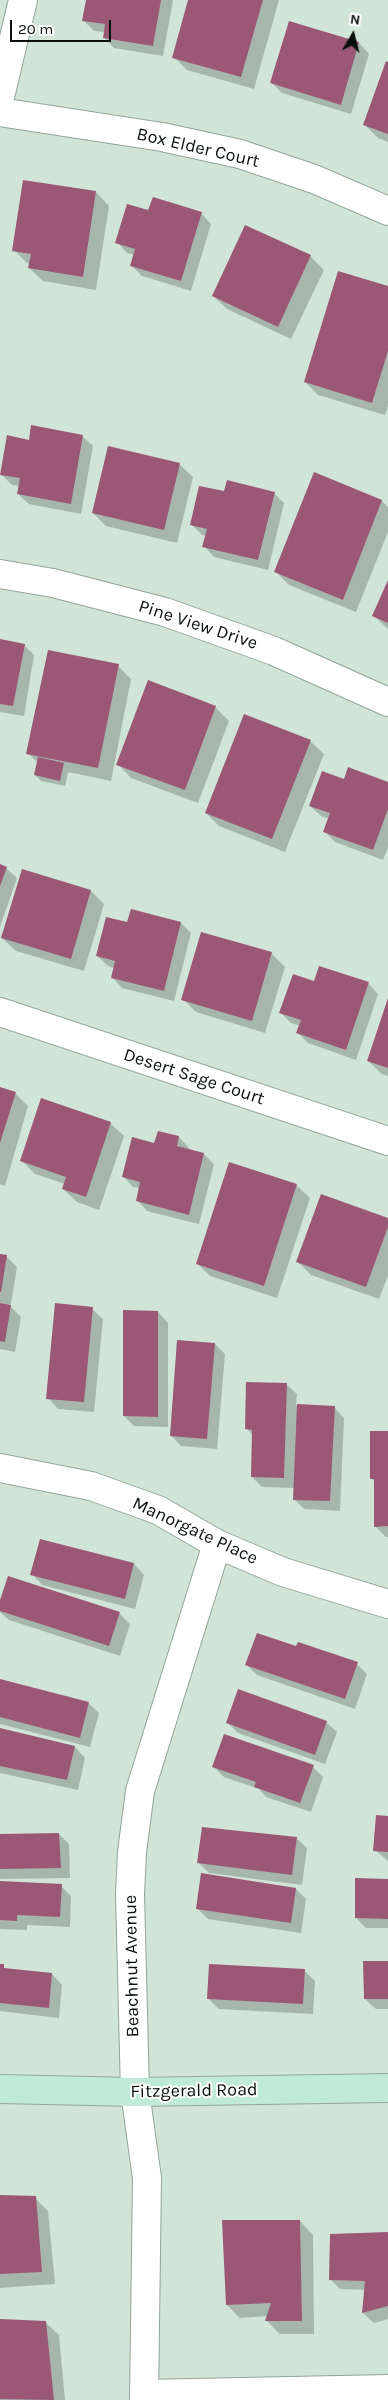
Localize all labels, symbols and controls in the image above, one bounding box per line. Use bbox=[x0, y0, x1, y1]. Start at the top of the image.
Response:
scale bar bbox=[12, 10, 114, 42]
north arrow bbox=[328, 10, 378, 60]
text: N bbox=[349, 11, 361, 29]
text: 20 m bbox=[18, 20, 53, 38]
street label: Box Elder Court bbox=[134, 123, 262, 173]
street label: Pine View Drive bbox=[136, 596, 260, 654]
street label: Desert Sage Court bbox=[121, 1044, 267, 1110]
street label: Manorgate Place bbox=[129, 1493, 261, 1569]
street label: Beachnut Avenue bbox=[120, 1895, 144, 2037]
street label: Fitzgerald Road bbox=[130, 2079, 258, 2103]

